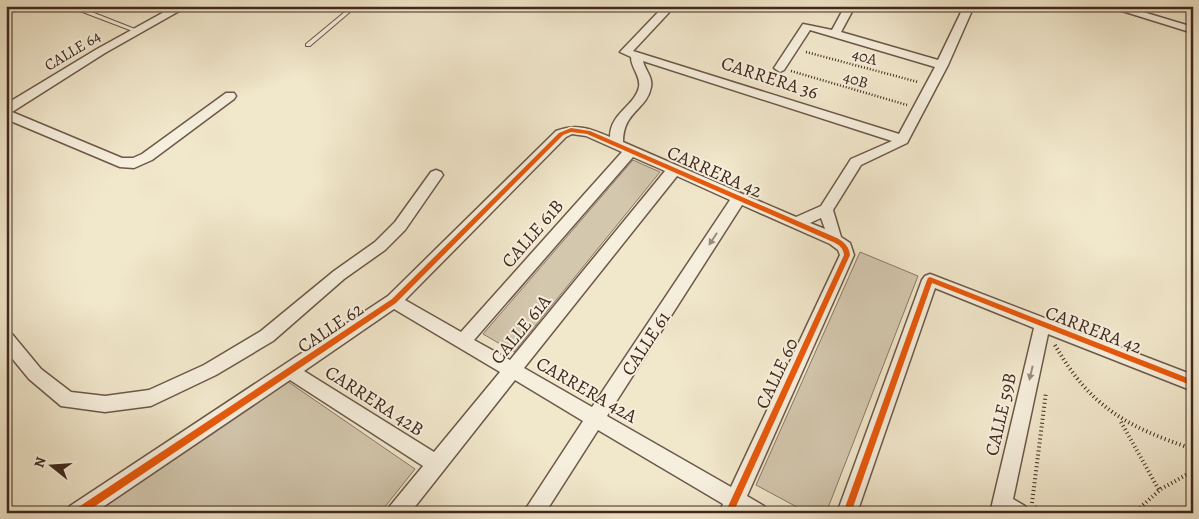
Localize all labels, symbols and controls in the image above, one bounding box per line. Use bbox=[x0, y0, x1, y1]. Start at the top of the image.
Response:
street label: CALLE 64 bbox=[40, 25, 105, 76]
street label: 40A bbox=[850, 43, 880, 71]
street label: CARRERA 36 bbox=[718, 50, 822, 106]
street label: 40B bbox=[841, 66, 871, 94]
street label: CARRERA 42 bbox=[663, 139, 766, 204]
street label: CALLE 61B bbox=[496, 194, 570, 274]
one-way arrow bbox=[708, 232, 718, 246]
street label: CALLE 61A bbox=[485, 289, 558, 370]
street label: CALLE 62 bbox=[292, 296, 369, 359]
street label: CARRERA 42 bbox=[1042, 300, 1146, 360]
street label: CALLE 61 bbox=[615, 306, 677, 381]
street label: CALLE 60 bbox=[749, 334, 805, 413]
street label: CARRERA 42A bbox=[531, 350, 643, 430]
street label: CARRERA 42B bbox=[320, 359, 429, 442]
one-way arrow bbox=[1027, 366, 1035, 381]
street label: CALLE 59B bbox=[979, 370, 1023, 458]
north arrow bbox=[28, 442, 78, 492]
text: N bbox=[29, 455, 51, 470]

